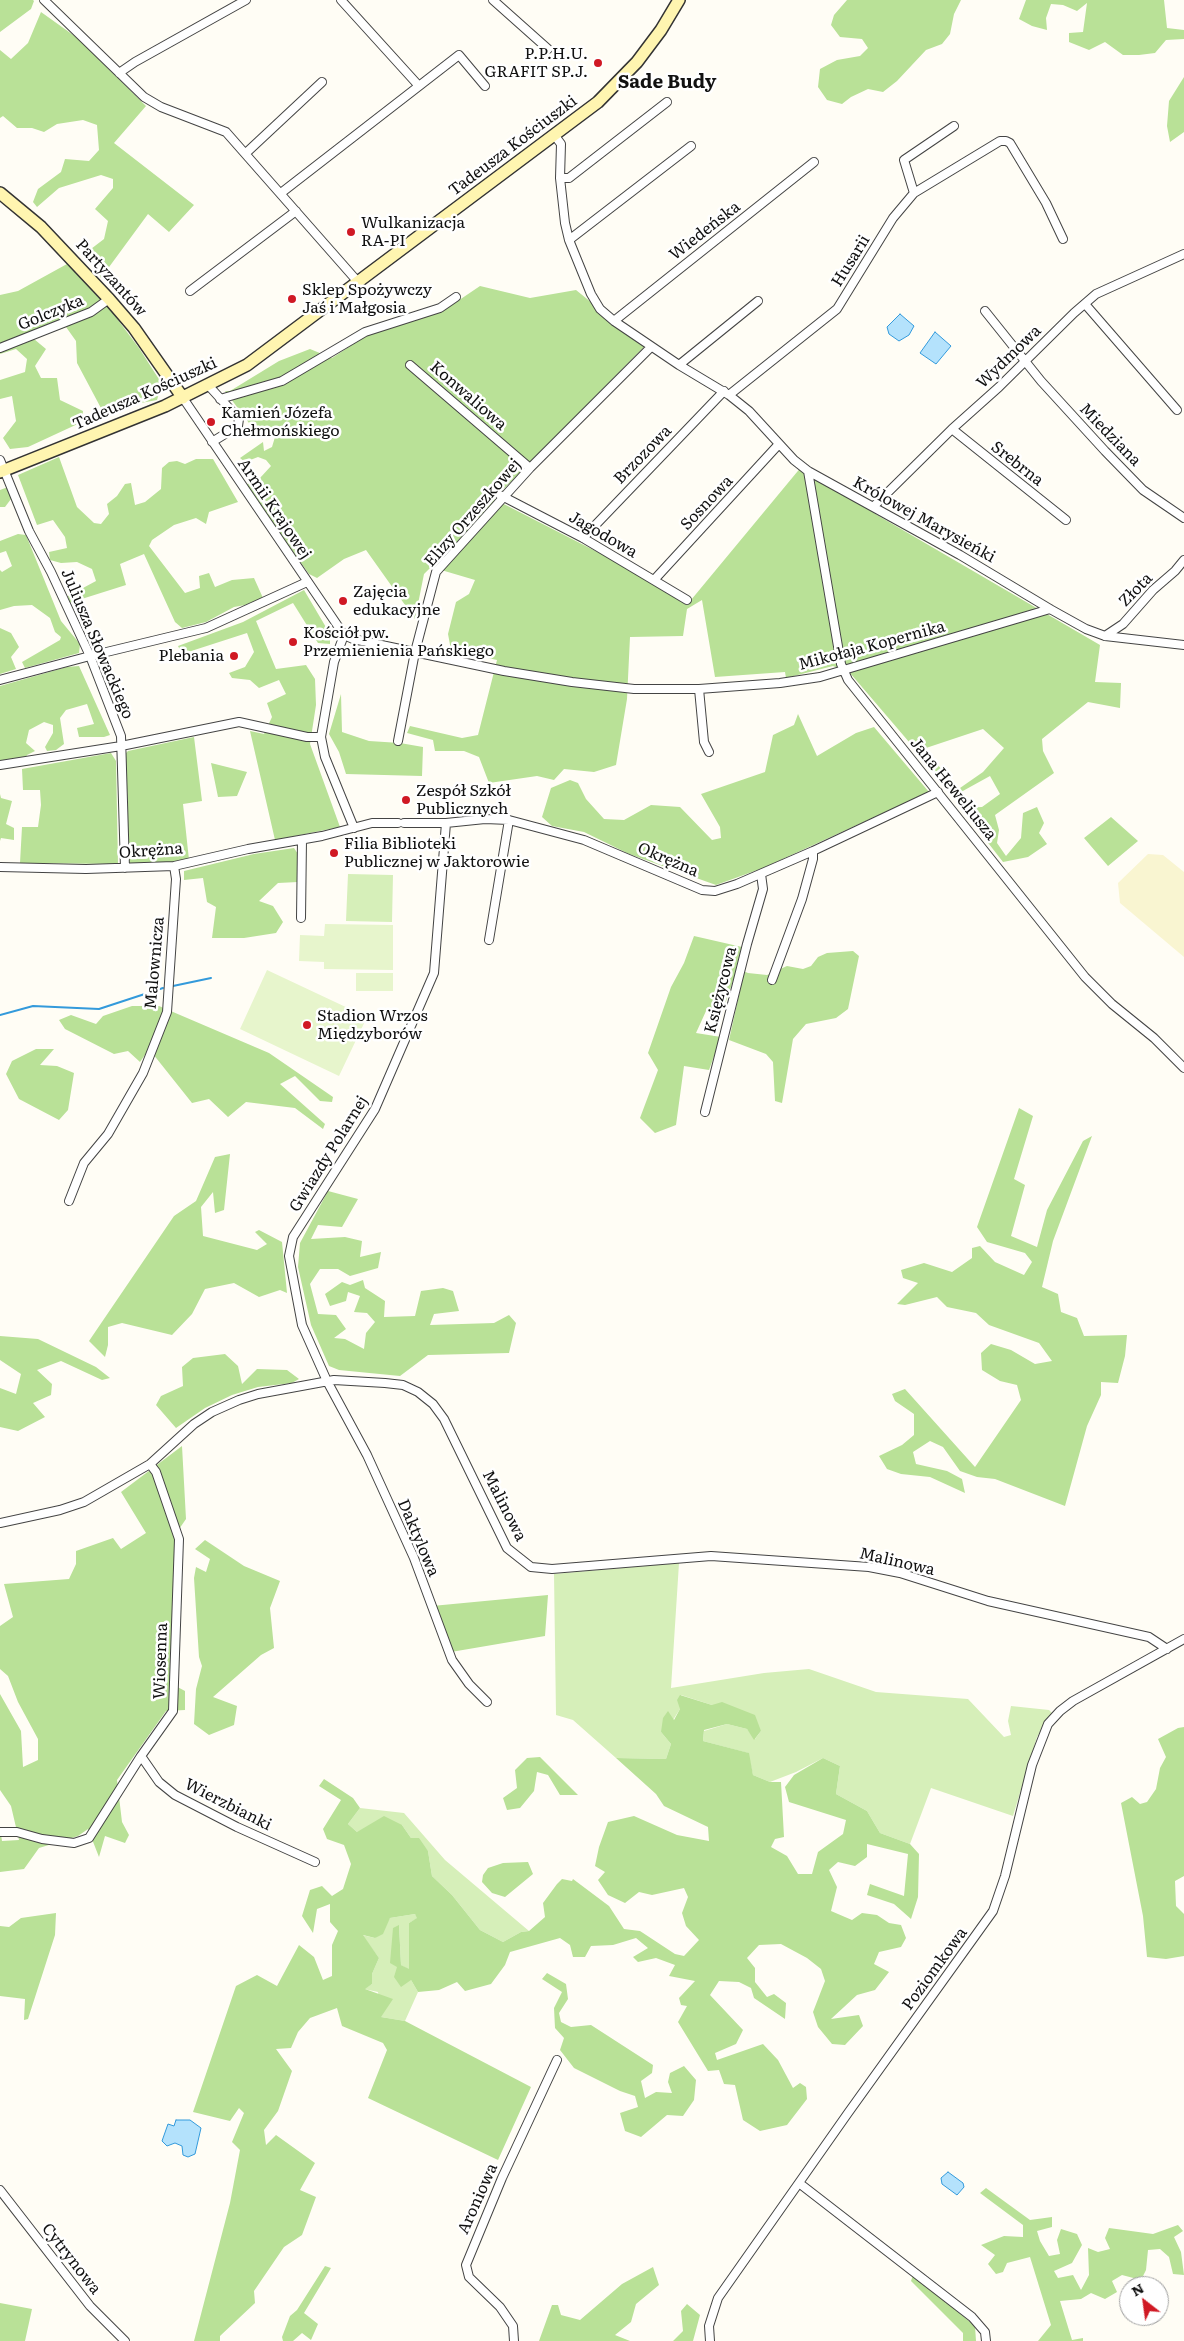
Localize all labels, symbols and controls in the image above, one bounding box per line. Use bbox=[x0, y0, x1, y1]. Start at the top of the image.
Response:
place label: P.P.H.U. GRAFIT SP.J. bbox=[485, 44, 588, 82]
marker: P.P.H.U. GRAFIT SP.J. bbox=[592, 57, 604, 69]
district label: Sade Budy bbox=[618, 71, 716, 93]
street label: Tadeusza Kościuszki bbox=[445, 92, 581, 200]
street label: Wiedeńska bbox=[666, 197, 744, 265]
place label: Wulkanizacja RA-PI bbox=[361, 213, 465, 251]
marker: Wulkanizacja RA-PI bbox=[345, 226, 357, 238]
street label: Husarii bbox=[828, 232, 874, 290]
street label: Partyzantów bbox=[71, 236, 151, 320]
place label: Sklep Spożywczy Jaś i Małgosia bbox=[302, 280, 432, 318]
street label: Golczyka bbox=[15, 291, 87, 335]
marker: Sklep Spożywczy Jaś i Małgosia bbox=[286, 293, 298, 305]
street label: Wydmowa bbox=[973, 322, 1045, 392]
street label: Tadeusza Kościuszki bbox=[70, 354, 220, 434]
street label: Konwaliowa bbox=[426, 357, 510, 435]
street label: Miedziana bbox=[1075, 400, 1145, 470]
place label: Kamień Józefa Chełmońskiego bbox=[221, 403, 340, 441]
marker: Kamień Józefa Chełmońskiego bbox=[205, 416, 217, 428]
street label: Brzozowa bbox=[610, 422, 676, 488]
street label: Srebrna bbox=[987, 438, 1047, 490]
street label: Armii Krajowej bbox=[233, 455, 315, 563]
street label: Elizy Orzeszkowej bbox=[421, 455, 525, 571]
street label: Sosnowa bbox=[677, 472, 737, 534]
street label: Królowej Marysieńki bbox=[849, 473, 999, 567]
street label: Jagodowa bbox=[565, 508, 641, 562]
street label: Juliusza Słowackiego bbox=[57, 566, 137, 722]
street label: Złota bbox=[1115, 569, 1157, 611]
place label: Zajęcia edukacyjne bbox=[353, 582, 440, 620]
marker: Zajęcia edukacyjne bbox=[337, 595, 349, 607]
street label: Mikołaja Kopernika bbox=[797, 617, 947, 675]
place label: Kościół pw. Przemienienia Pańskiego bbox=[303, 623, 494, 661]
marker: Kościół pw. Przemienienia Pańskiego bbox=[287, 636, 299, 648]
place label: Plebania bbox=[159, 646, 224, 666]
marker: Plebania bbox=[228, 650, 240, 662]
street label: Jana Heweliusza bbox=[906, 734, 1000, 844]
place label: Zespół Szkół Publicznych bbox=[416, 781, 511, 819]
marker: Zespół Szkół Publicznych bbox=[400, 794, 412, 806]
place label: Filia Biblioteki Publicznej w Jaktorowie bbox=[344, 834, 529, 872]
street label: Okrężna bbox=[118, 839, 184, 863]
street label: Okrężna bbox=[635, 839, 701, 881]
marker: Filia Biblioteki Publicznej w Jaktorowie bbox=[328, 847, 340, 859]
street label: Malownicza bbox=[141, 916, 169, 1010]
street label: Księżycowa bbox=[701, 945, 741, 1035]
place label: Stadion Wrzos Międzyborów bbox=[317, 1006, 428, 1044]
marker: Stadion Wrzos Międzyborów bbox=[301, 1019, 313, 1031]
street label: Gwiazdy Polarnej bbox=[286, 1092, 372, 1216]
street label: Malinowa bbox=[478, 1467, 530, 1545]
street label: Daktylowa bbox=[393, 1496, 443, 1580]
street label: Malinowa bbox=[857, 1544, 937, 1580]
street label: Wiosenna bbox=[150, 1622, 172, 1700]
street label: Wierzbianki bbox=[181, 1775, 275, 1835]
street label: Poziomkowa bbox=[898, 1924, 972, 2014]
street label: Aroniowa bbox=[454, 2161, 502, 2237]
street label: Cytrynowa bbox=[37, 2220, 105, 2298]
north arrow bbox=[1119, 2276, 1169, 2326]
text: N bbox=[1127, 2277, 1147, 2300]

